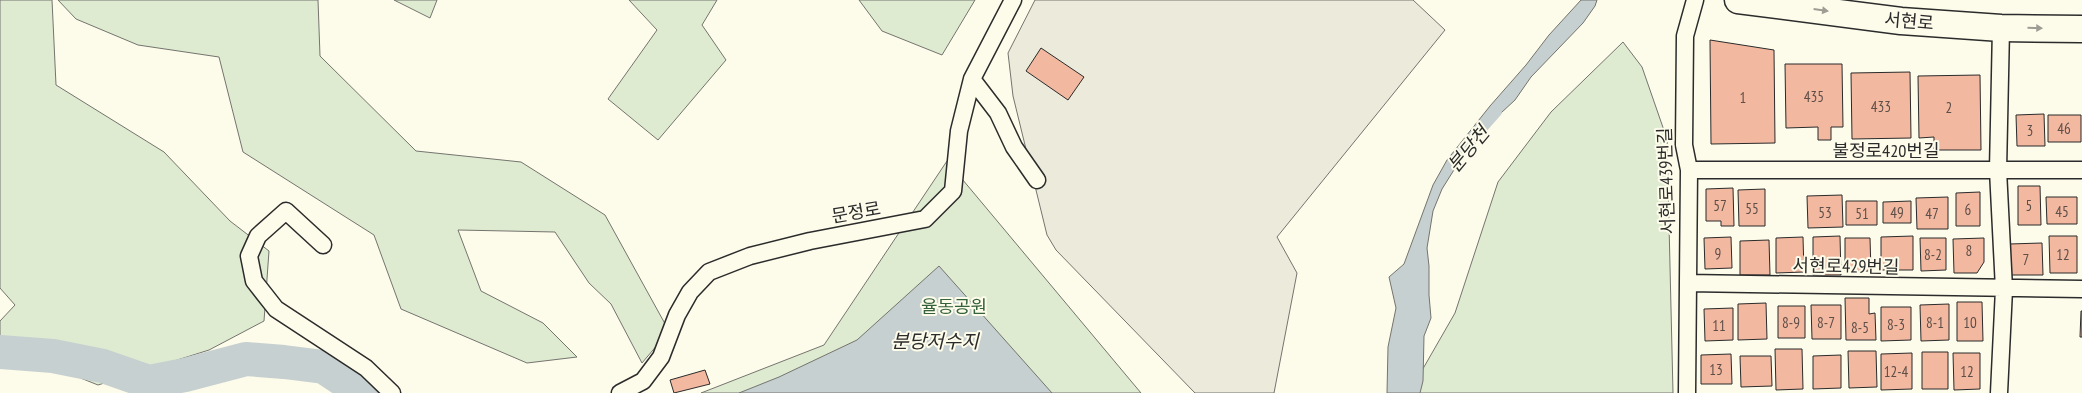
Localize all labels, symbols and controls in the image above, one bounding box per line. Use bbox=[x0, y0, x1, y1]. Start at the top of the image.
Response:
one-way arrow bbox=[1813, 7, 1829, 15]
street label: 서현로 bbox=[1883, 7, 1935, 35]
one-way arrow bbox=[2027, 24, 2043, 32]
house number: 435 bbox=[1804, 87, 1824, 106]
house number: 1 bbox=[1740, 88, 1746, 107]
house number: 433 bbox=[1871, 97, 1891, 116]
house number: 2 bbox=[1946, 98, 1952, 117]
house number: 46 bbox=[2057, 119, 2071, 138]
water label: 분당천 bbox=[1442, 120, 1495, 177]
house number: 3 bbox=[2027, 121, 2033, 140]
street label: 서현로439번길 bbox=[1653, 127, 1679, 235]
street label: 불정로420번길 bbox=[1832, 139, 1940, 162]
street label: 문정로 bbox=[830, 196, 882, 228]
house number: 57 bbox=[1713, 196, 1727, 215]
house number: 5 bbox=[2026, 196, 2032, 215]
house number: 55 bbox=[1745, 199, 1759, 218]
house number: 6 bbox=[1965, 200, 1972, 219]
house number: 45 bbox=[2055, 202, 2069, 221]
house number: 53 bbox=[1818, 203, 1832, 222]
house number: 49 bbox=[1890, 203, 1904, 222]
house number: 51 bbox=[1855, 204, 1869, 223]
house number: 47 bbox=[1925, 204, 1939, 223]
house number: 8 bbox=[1966, 241, 1972, 260]
house number: 9 bbox=[1715, 244, 1721, 263]
house number: 8-2 bbox=[1924, 245, 1942, 264]
house number: 12 bbox=[2056, 245, 2070, 264]
house number: 7 bbox=[2023, 250, 2029, 269]
street label: 서현로429번길 bbox=[1792, 254, 1900, 278]
park label: 율동공원 bbox=[921, 295, 987, 318]
house number: 8-9 bbox=[1782, 313, 1800, 332]
house number: 8-7 bbox=[1817, 313, 1835, 332]
house number: 8-1 bbox=[1926, 313, 1944, 332]
house number: 10 bbox=[1963, 313, 1977, 332]
house number: 8-3 bbox=[1887, 315, 1905, 334]
house number: 11 bbox=[1712, 316, 1726, 335]
house number: 8-5 bbox=[1851, 318, 1869, 337]
water label: 분당저수지 bbox=[891, 329, 980, 353]
house number: 13 bbox=[1709, 360, 1723, 379]
house number: 12-4 bbox=[1884, 362, 1909, 381]
house number: 12 bbox=[1960, 362, 1974, 381]

